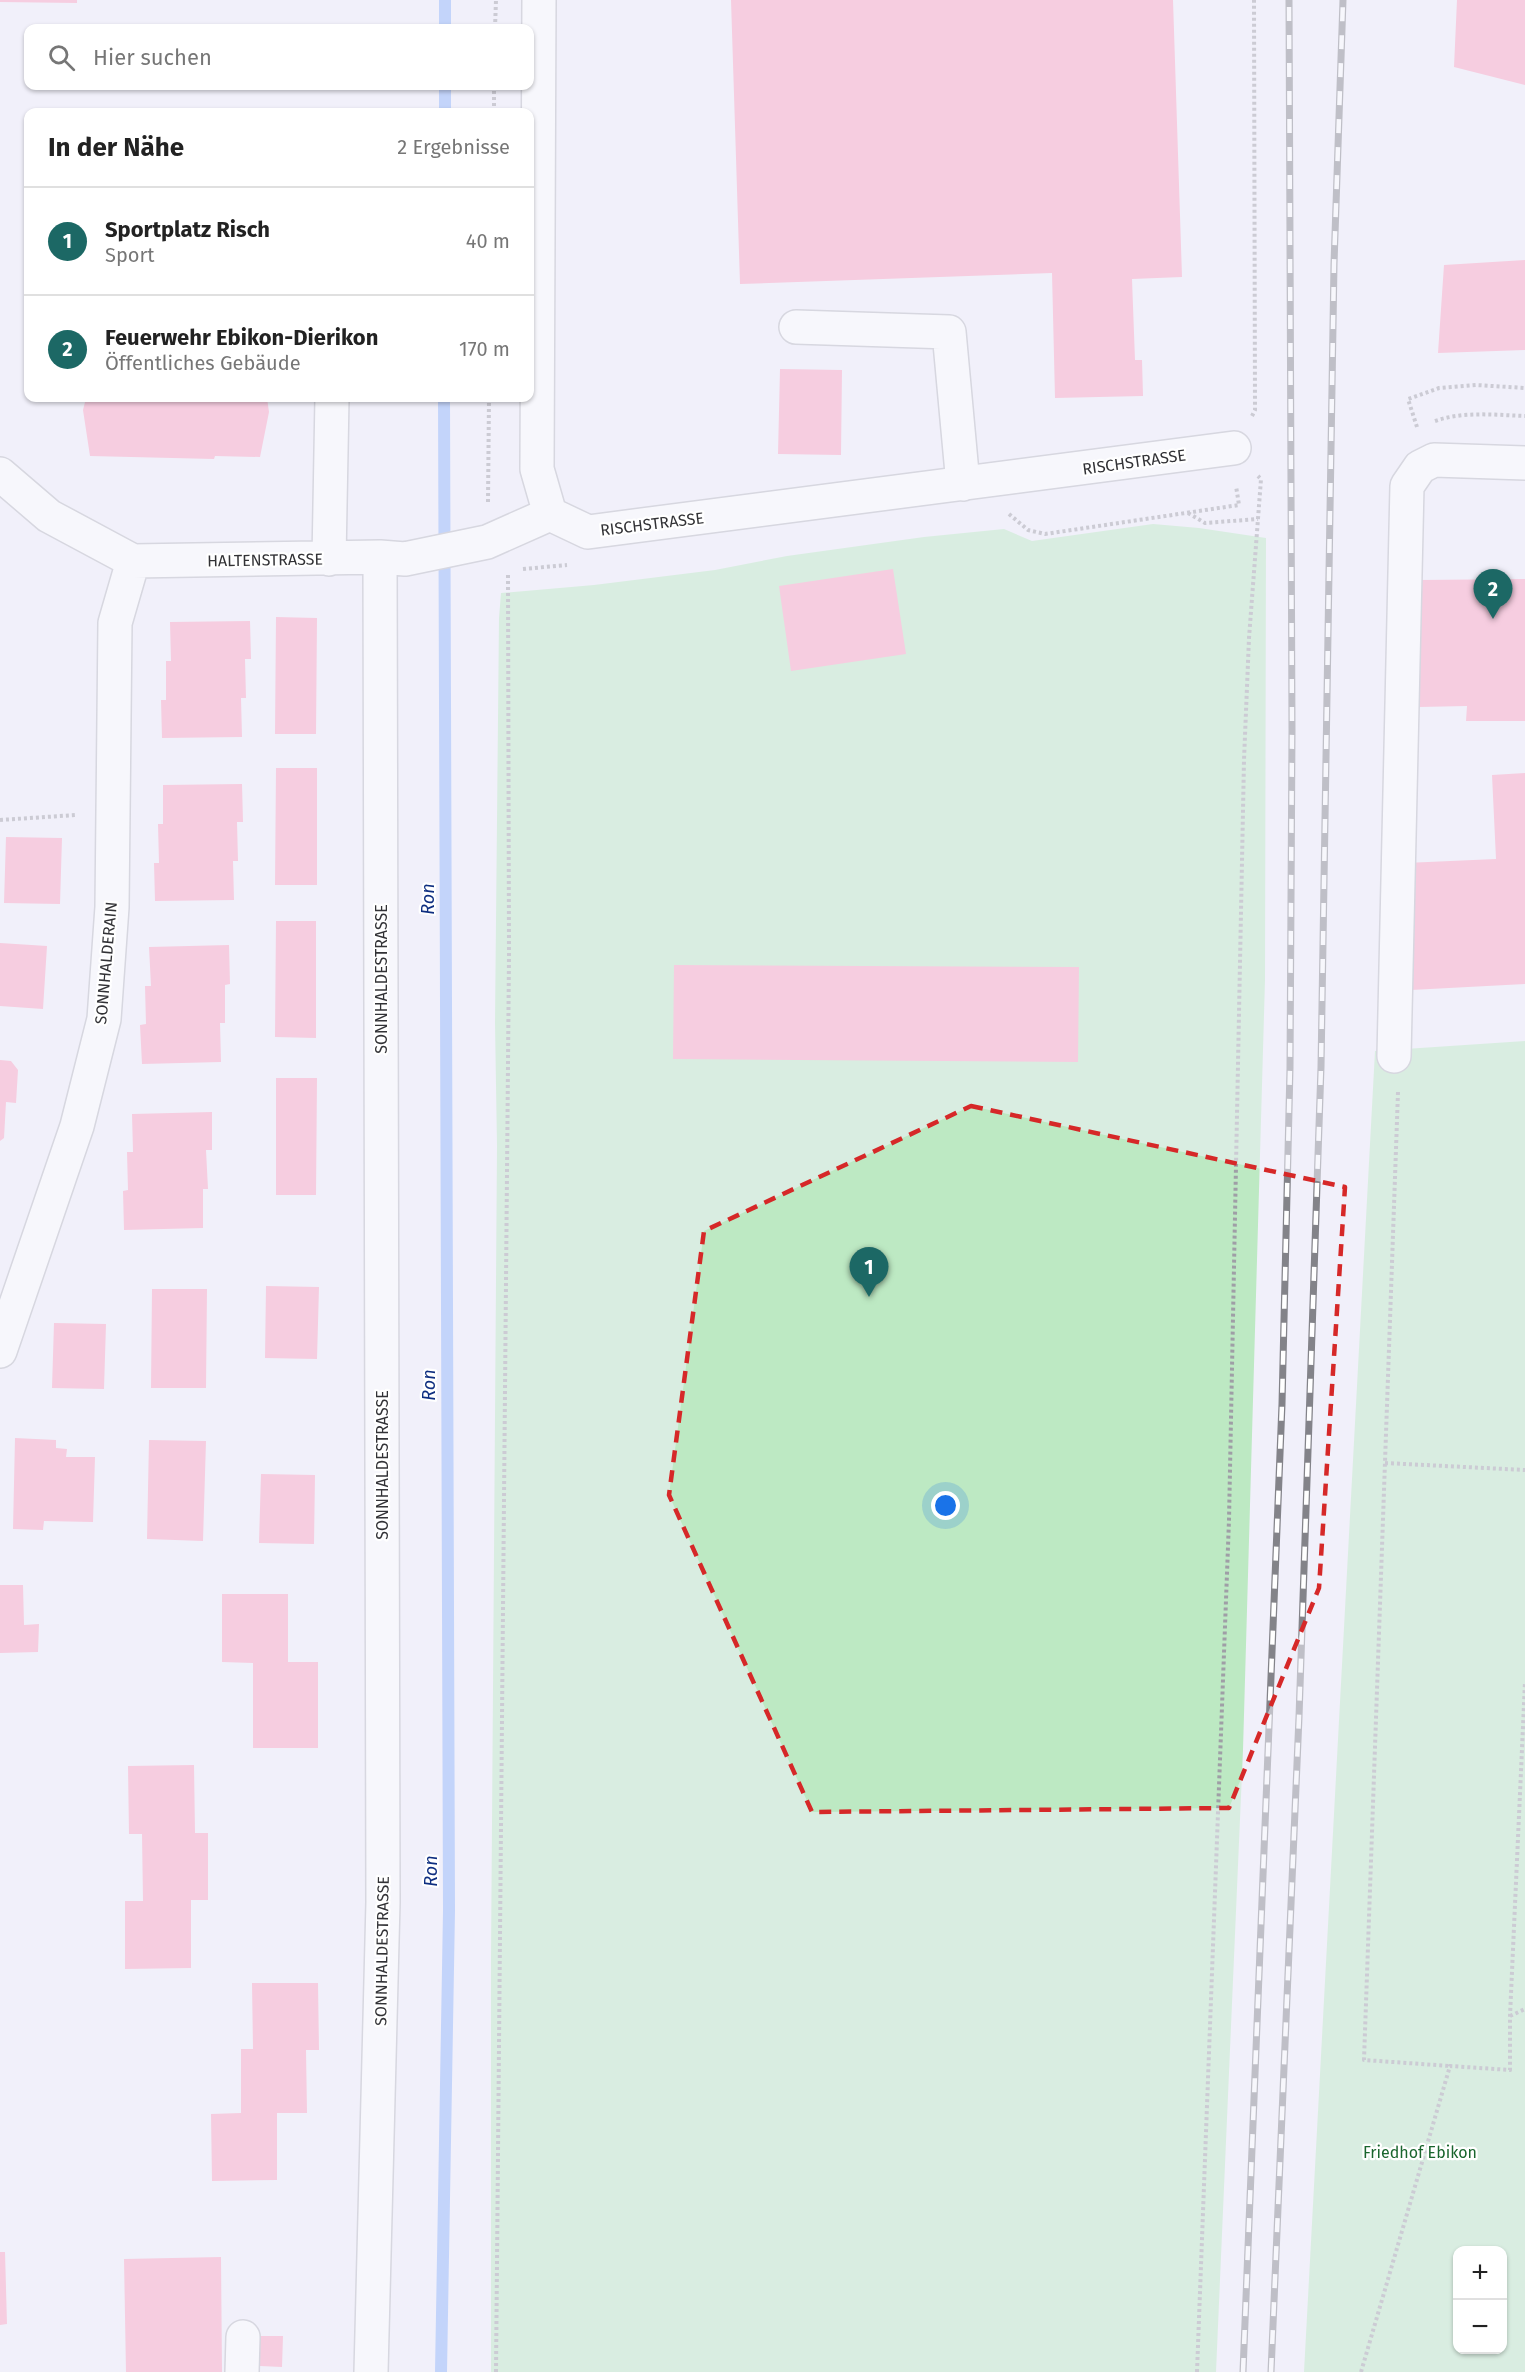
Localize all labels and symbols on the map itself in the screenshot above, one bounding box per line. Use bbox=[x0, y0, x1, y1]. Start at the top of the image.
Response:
street label: RISCHSTRASSE bbox=[1081, 445, 1187, 479]
street label: RISCHSTRASSE bbox=[599, 508, 705, 540]
street label: HALTENSTRASSE bbox=[207, 549, 323, 571]
pin: 2 bbox=[1474, 570, 1512, 619]
water label: Ron bbox=[417, 883, 439, 915]
street label: SONNHALDERAIN bbox=[91, 901, 121, 1025]
street label: SONNHALDESTRASSE bbox=[372, 904, 391, 1054]
pin: 1 bbox=[850, 1248, 888, 1297]
water label: Ron bbox=[418, 1369, 440, 1401]
street label: SONNHALDESTRASSE bbox=[373, 1390, 392, 1540]
your location bbox=[931, 1491, 960, 1520]
water label: Ron bbox=[420, 1855, 442, 1887]
street label: SONNHALDESTRASSE bbox=[371, 1876, 393, 2026]
park label: Friedhof Ebikon bbox=[1363, 2143, 1477, 2162]

